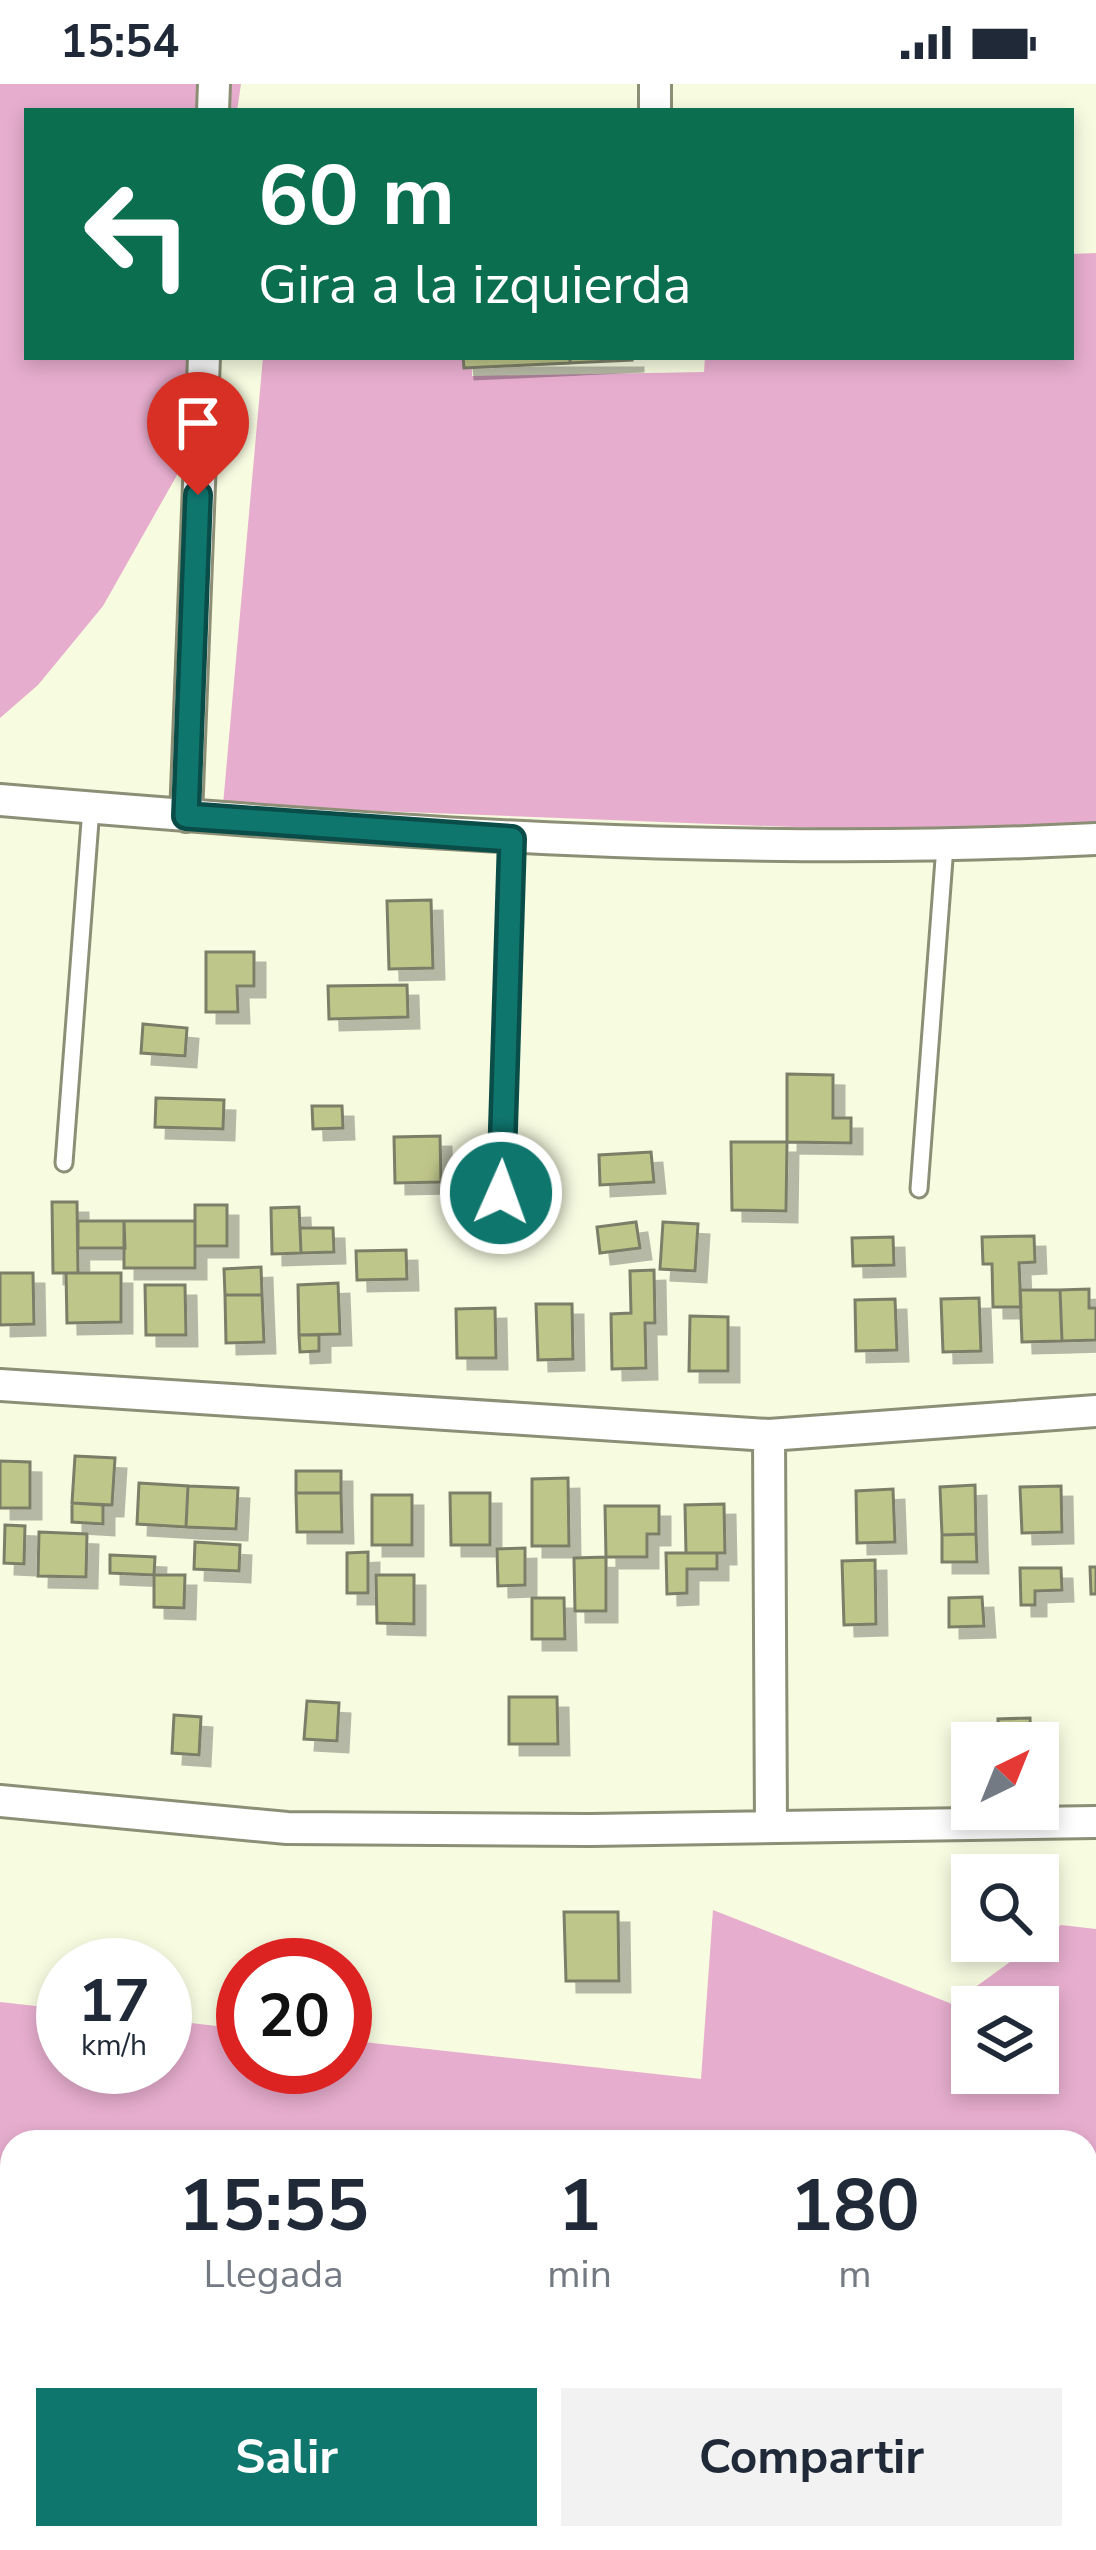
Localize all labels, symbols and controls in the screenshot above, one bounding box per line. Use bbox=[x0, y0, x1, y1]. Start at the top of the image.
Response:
text: 15:54 bbox=[60, 12, 179, 73]
text: 60 m bbox=[258, 139, 455, 254]
icon: left bbox=[60, 156, 216, 312]
text: Gira a la izquierda bbox=[258, 248, 691, 322]
pin bbox=[147, 372, 249, 495]
icon: arrive bbox=[165, 390, 231, 456]
position arrow bbox=[438, 1130, 564, 1256]
north arrow bbox=[951, 1722, 1059, 1830]
map controls bbox=[951, 1722, 1059, 2094]
button: search bbox=[951, 1854, 1059, 1962]
speed limit sign: 20 bbox=[216, 1938, 372, 2094]
text: 17 bbox=[78, 1960, 150, 2042]
button: layers bbox=[951, 1986, 1059, 2094]
text: km/h bbox=[81, 2025, 147, 2066]
text: 15:55 bbox=[178, 2157, 369, 2255]
text: 1 bbox=[558, 2157, 601, 2255]
text: 180 bbox=[790, 2157, 920, 2255]
text: Llegada bbox=[204, 2248, 344, 2301]
text: min bbox=[547, 2248, 612, 2301]
text: m bbox=[838, 2248, 872, 2301]
button: Salir bbox=[36, 2388, 537, 2526]
button: Compartir bbox=[561, 2388, 1062, 2526]

